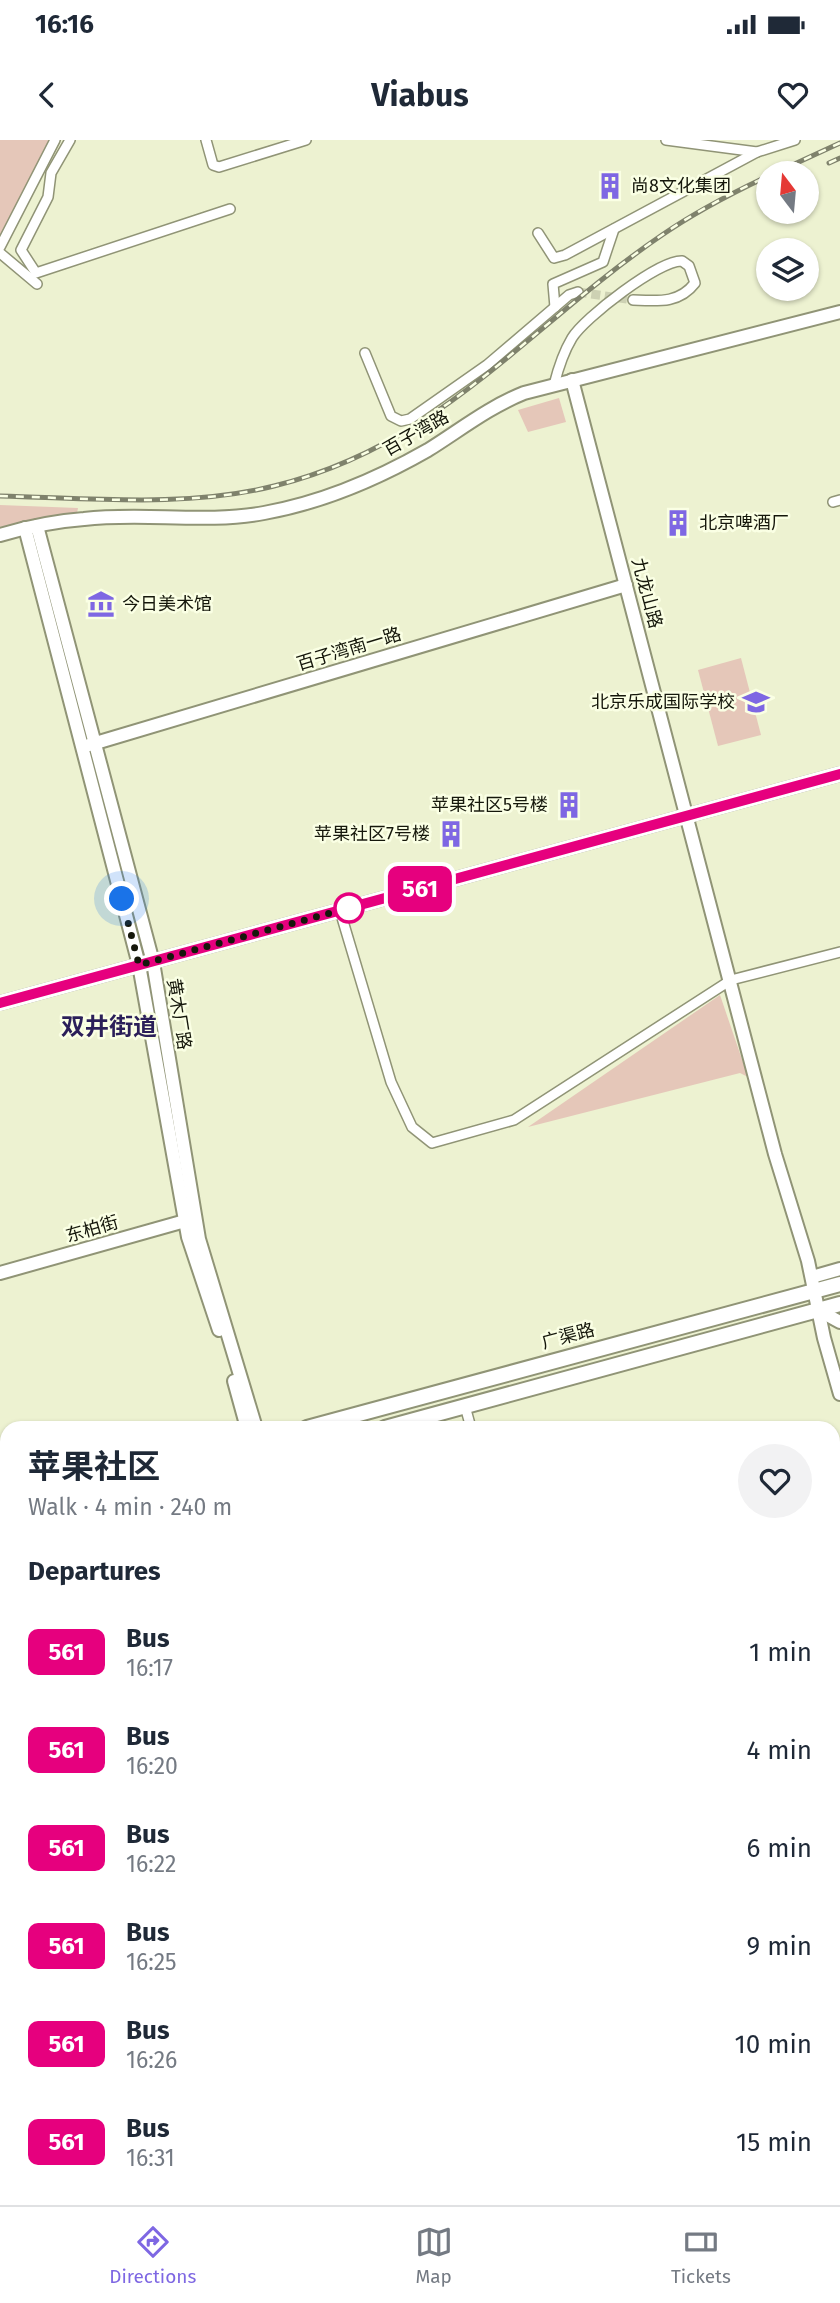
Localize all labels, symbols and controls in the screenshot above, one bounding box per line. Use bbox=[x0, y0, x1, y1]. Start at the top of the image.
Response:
text: 16:16 bbox=[35, 9, 94, 40]
icon: back bbox=[28, 76, 66, 114]
text: Viabus bbox=[371, 76, 469, 114]
icon: heart bbox=[774, 76, 812, 114]
north arrow bbox=[756, 161, 819, 224]
map controls bbox=[756, 161, 819, 301]
building icon: 尚8文化集团 bbox=[595, 171, 625, 201]
place label: 尚8文化集团 bbox=[631, 175, 731, 197]
button: layers bbox=[756, 238, 819, 301]
street label: 百子湾路 bbox=[379, 405, 453, 461]
building icon: 北京啤酒厂 bbox=[663, 508, 693, 538]
place label: 北京啤酒厂 bbox=[699, 512, 789, 534]
street label: 九龙山路 bbox=[627, 555, 667, 631]
museum icon: 今日美术馆 bbox=[86, 589, 116, 619]
place label: 今日美术馆 bbox=[122, 593, 212, 615]
street label: 百子湾南一路 bbox=[294, 623, 404, 675]
school or university icon: 北京乐成国际学校 bbox=[741, 687, 771, 717]
place label: 北京乐成国际学校 bbox=[591, 691, 735, 713]
building icon: 苹果社区5号楼 bbox=[554, 790, 584, 820]
place label: 苹果社区5号楼 bbox=[431, 794, 548, 816]
building icon: 苹果社区7号楼 bbox=[436, 819, 466, 849]
place label: 苹果社区7号楼 bbox=[314, 823, 430, 845]
line badge: 561 bbox=[380, 866, 460, 912]
text: 561 bbox=[402, 875, 438, 903]
your location bbox=[104, 881, 139, 916]
unlabelled marker bbox=[334, 893, 364, 923]
street label: 黄木厂路 bbox=[163, 977, 195, 1051]
district label: 双井街道 bbox=[61, 1013, 157, 1041]
street label: 东柏街 bbox=[63, 1211, 121, 1247]
street label: 广渠路 bbox=[539, 1318, 597, 1354]
button: heart bbox=[738, 1444, 812, 1518]
text: 苹果社区 bbox=[28, 1447, 160, 1487]
text: Walk · 4 min · 240 m bbox=[28, 1493, 232, 1521]
text: Departures bbox=[28, 1556, 161, 1587]
text: Bus bbox=[126, 1623, 169, 1654]
text: 1 min bbox=[749, 1637, 812, 1668]
text: 561 bbox=[48, 1638, 85, 1666]
text: 16:17 bbox=[126, 1654, 173, 1682]
text: Bus bbox=[126, 1721, 169, 1752]
text: 4 min bbox=[746, 1735, 812, 1766]
text: 561 bbox=[48, 1736, 85, 1764]
text: 16:20 bbox=[126, 1752, 178, 1780]
text: Bus bbox=[126, 1819, 169, 1850]
text: 6 min bbox=[746, 1833, 812, 1864]
text: 561 bbox=[48, 1834, 85, 1862]
text: 16:22 bbox=[126, 1850, 177, 1878]
text: Bus bbox=[126, 1917, 169, 1948]
text: 9 min bbox=[747, 1931, 812, 1962]
text: 561 bbox=[48, 1932, 85, 1960]
text: 16:25 bbox=[126, 1948, 177, 1976]
text: Bus bbox=[126, 2015, 169, 2046]
text: 10 min bbox=[734, 2029, 812, 2060]
text: 561 bbox=[48, 2030, 85, 2058]
text: 16:26 bbox=[126, 2046, 177, 2074]
text: Bus bbox=[126, 2113, 169, 2144]
text: 15 min bbox=[736, 2127, 812, 2158]
text: 561 bbox=[48, 2128, 85, 2156]
text: 16:31 bbox=[126, 2144, 175, 2172]
tab: Directions bbox=[109, 2223, 196, 2288]
tab: Map bbox=[415, 2223, 453, 2288]
tab: Tickets bbox=[671, 2223, 731, 2288]

